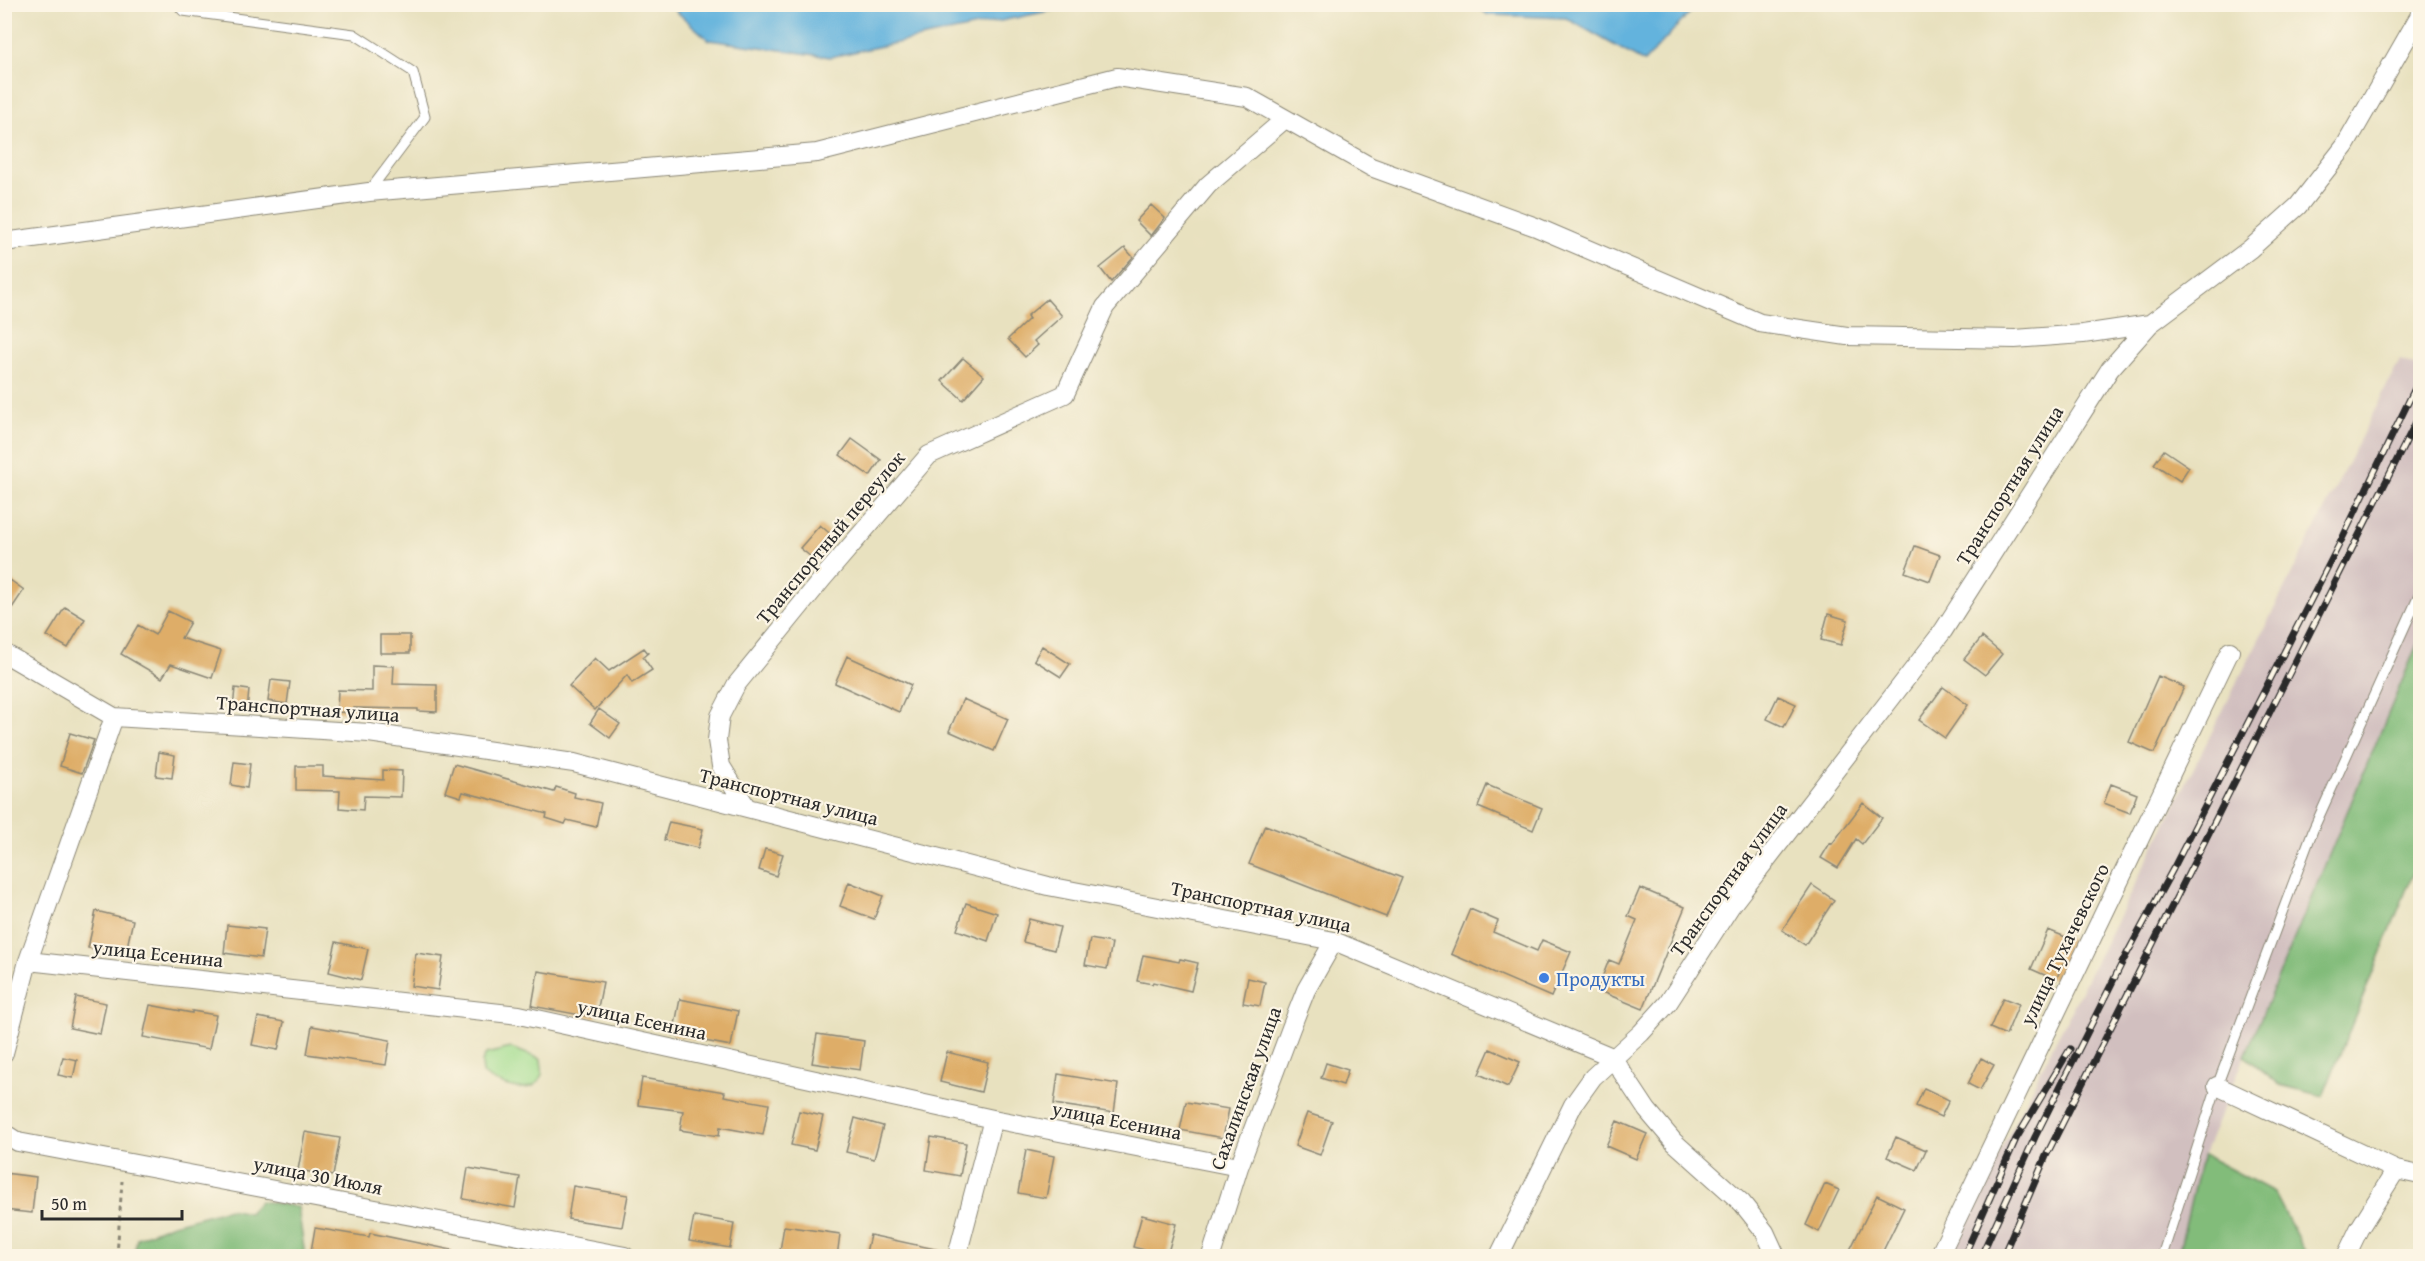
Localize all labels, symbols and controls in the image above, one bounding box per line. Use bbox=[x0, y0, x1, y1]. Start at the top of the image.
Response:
street label: Транспортная улица bbox=[1948, 399, 2070, 571]
street label: Транспортный переулок bbox=[749, 444, 912, 630]
street label: Транспортная улица bbox=[215, 687, 401, 729]
street label: Транспортная улица bbox=[696, 760, 882, 832]
street label: Транспортная улица bbox=[1662, 796, 1794, 962]
street label: улица Тухачевского bbox=[2012, 858, 2116, 1031]
street label: Транспортная улица bbox=[1168, 873, 1354, 939]
street label: улица Есенина bbox=[90, 932, 225, 974]
place label: Продукты bbox=[1556, 964, 1645, 993]
marker: Продукты bbox=[1537, 971, 1551, 985]
street label: улица Есенина bbox=[574, 991, 710, 1047]
street label: Сахалинская улица bbox=[1202, 1002, 1288, 1174]
street label: улица Есенина bbox=[1049, 1093, 1185, 1147]
street label: улица 30 Июля bbox=[250, 1148, 385, 1202]
scale bar bbox=[42, 1183, 182, 1221]
text: 50 m bbox=[51, 1190, 87, 1217]

